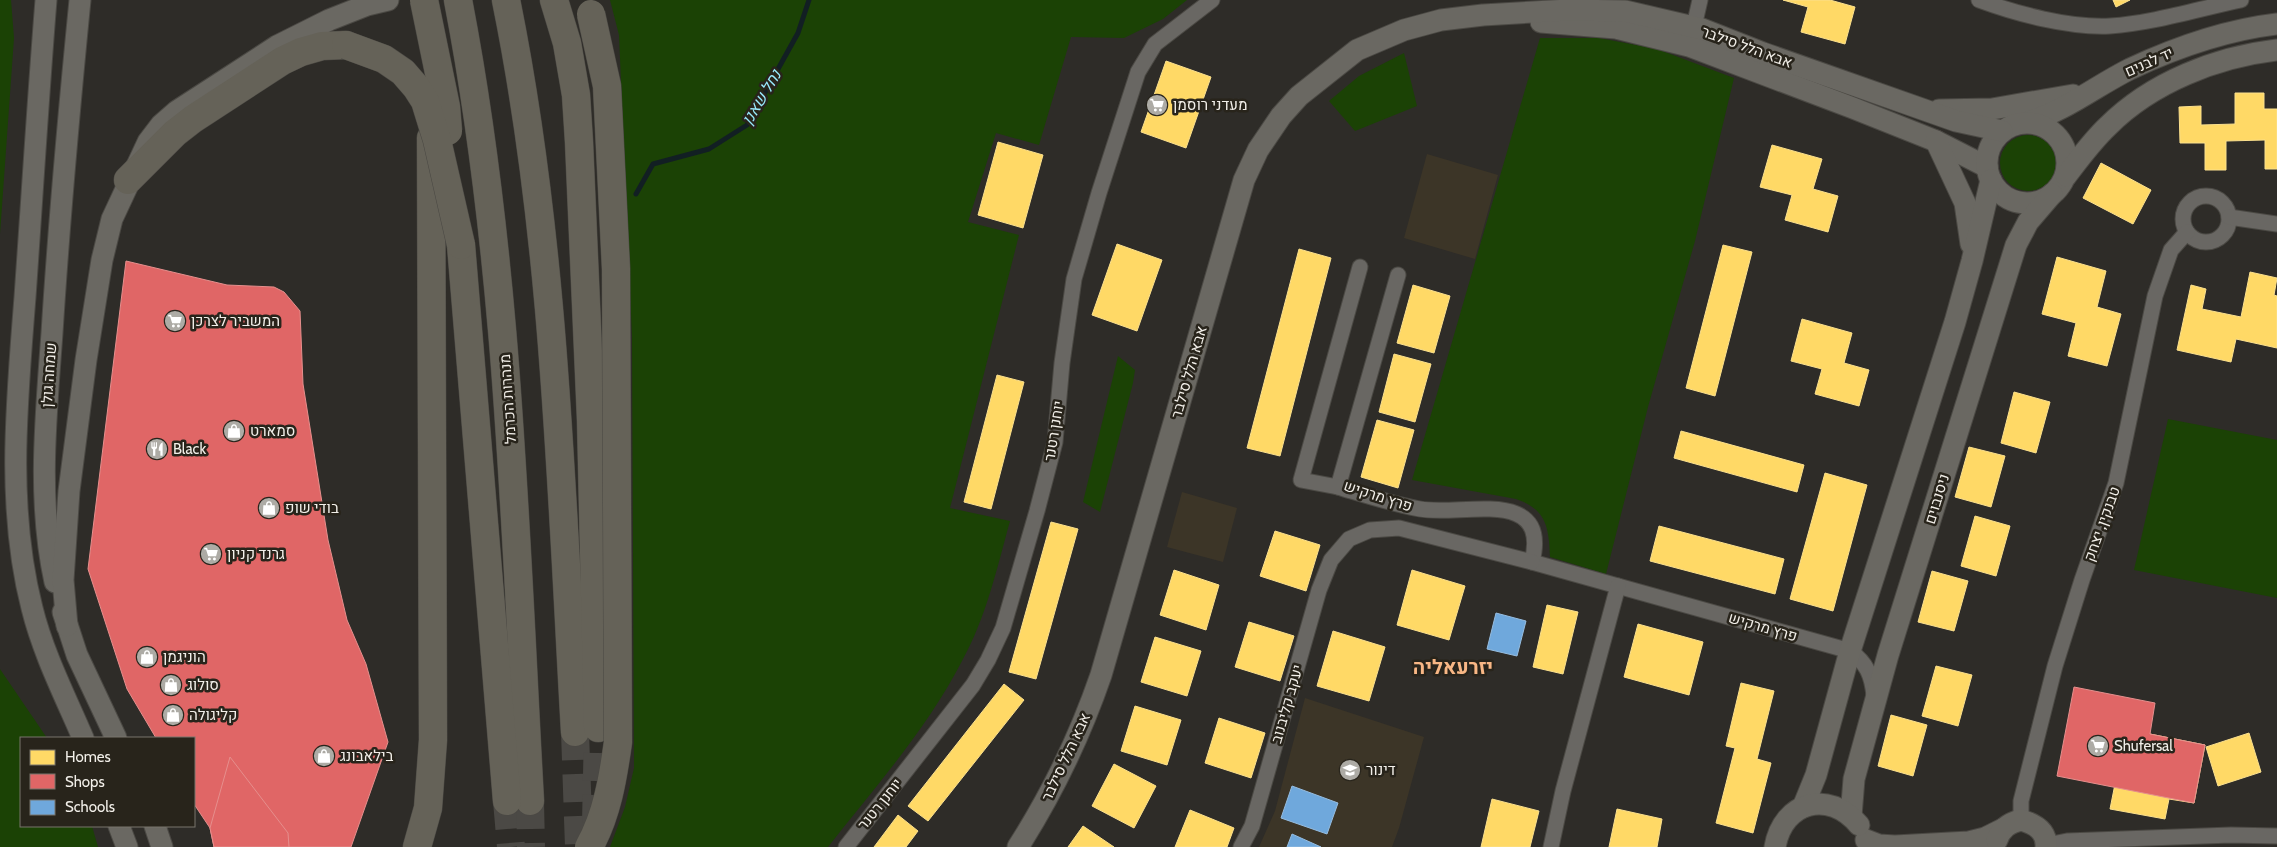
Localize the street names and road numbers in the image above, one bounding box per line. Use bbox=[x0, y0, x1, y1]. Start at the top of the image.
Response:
street label: אבא הלל סילבר bbox=[1699, 22, 1795, 72]
street label: יד לבנים bbox=[2122, 43, 2176, 81]
street label: אבא הלל סילבר bbox=[1167, 324, 1211, 420]
street label: שמחה גולן bbox=[38, 342, 60, 408]
street label: מנהרות הכרמל bbox=[496, 354, 520, 444]
street label: יוחנן רטנר bbox=[1040, 400, 1068, 462]
street label: ניסנבוים bbox=[1921, 472, 1953, 526]
street label: פרץ מרקיש bbox=[1342, 476, 1414, 516]
street label: טבנקין, יצחק bbox=[2080, 484, 2124, 564]
street label: פרץ מרקיש bbox=[1726, 609, 1800, 645]
street label: יעקב קליבנוב bbox=[1267, 663, 1307, 745]
street label: אבא הלל סילבר bbox=[1038, 710, 1094, 804]
street label: יוחנן רטנר bbox=[854, 775, 906, 833]

